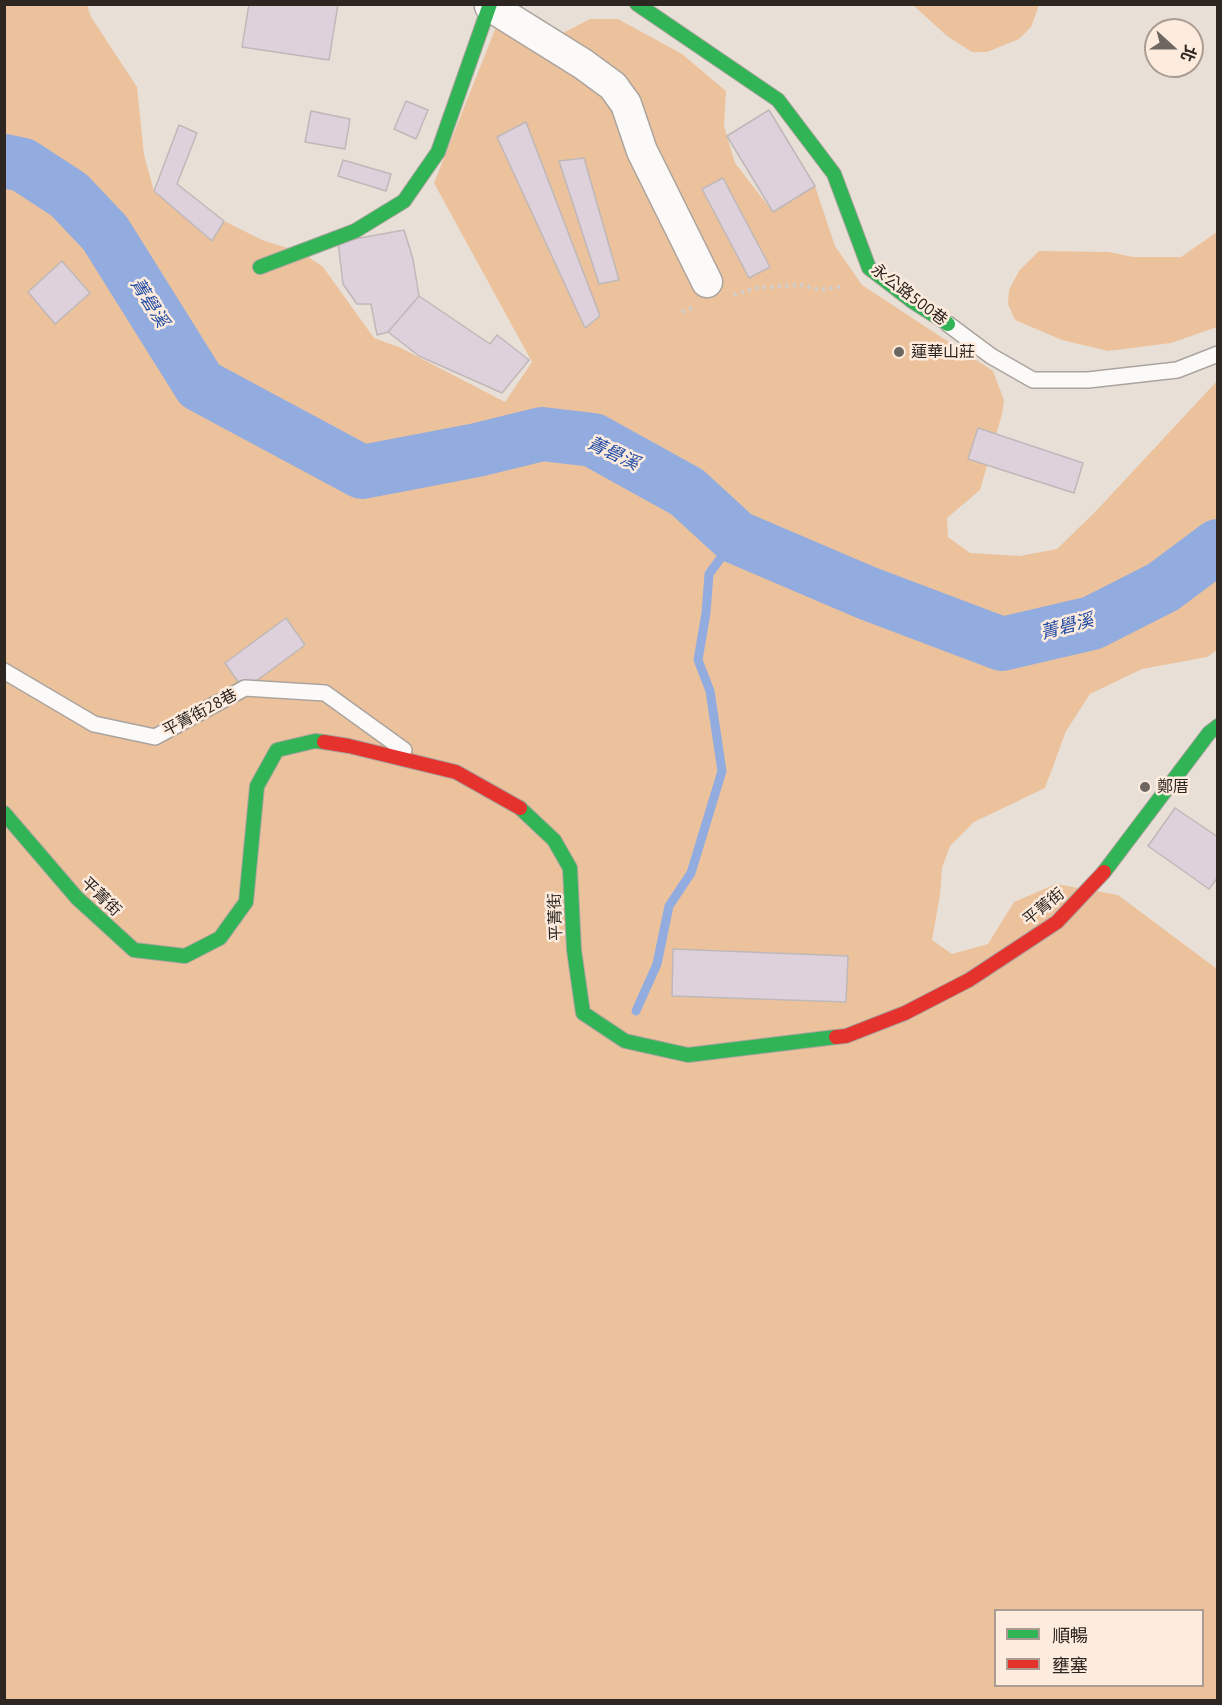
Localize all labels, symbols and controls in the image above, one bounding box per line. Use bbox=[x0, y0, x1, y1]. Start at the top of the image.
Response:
north arrow bbox=[1144, 18, 1204, 78]
text: 北 bbox=[1177, 43, 1201, 65]
street label: 永公路500巷 bbox=[867, 260, 951, 330]
water label: 菁礐溪 bbox=[126, 274, 172, 332]
place label: 蓮華山莊 bbox=[911, 342, 975, 362]
marker: 蓮華山莊 bbox=[892, 345, 906, 359]
water label: 菁礐溪 bbox=[584, 433, 642, 475]
water label: 菁礐溪 bbox=[1038, 610, 1096, 644]
street label: 平菁街28巷 bbox=[160, 685, 240, 741]
place label: 鄭厝 bbox=[1157, 777, 1189, 797]
marker: 鄭厝 bbox=[1138, 780, 1152, 794]
street label: 平菁街 bbox=[77, 873, 125, 921]
street label: 平菁街 bbox=[1019, 884, 1069, 930]
street label: 平菁街 bbox=[546, 893, 566, 941]
legend bbox=[994, 1609, 1204, 1687]
text: 順暢 bbox=[1052, 1624, 1088, 1647]
text: 壅塞 bbox=[1052, 1654, 1088, 1677]

